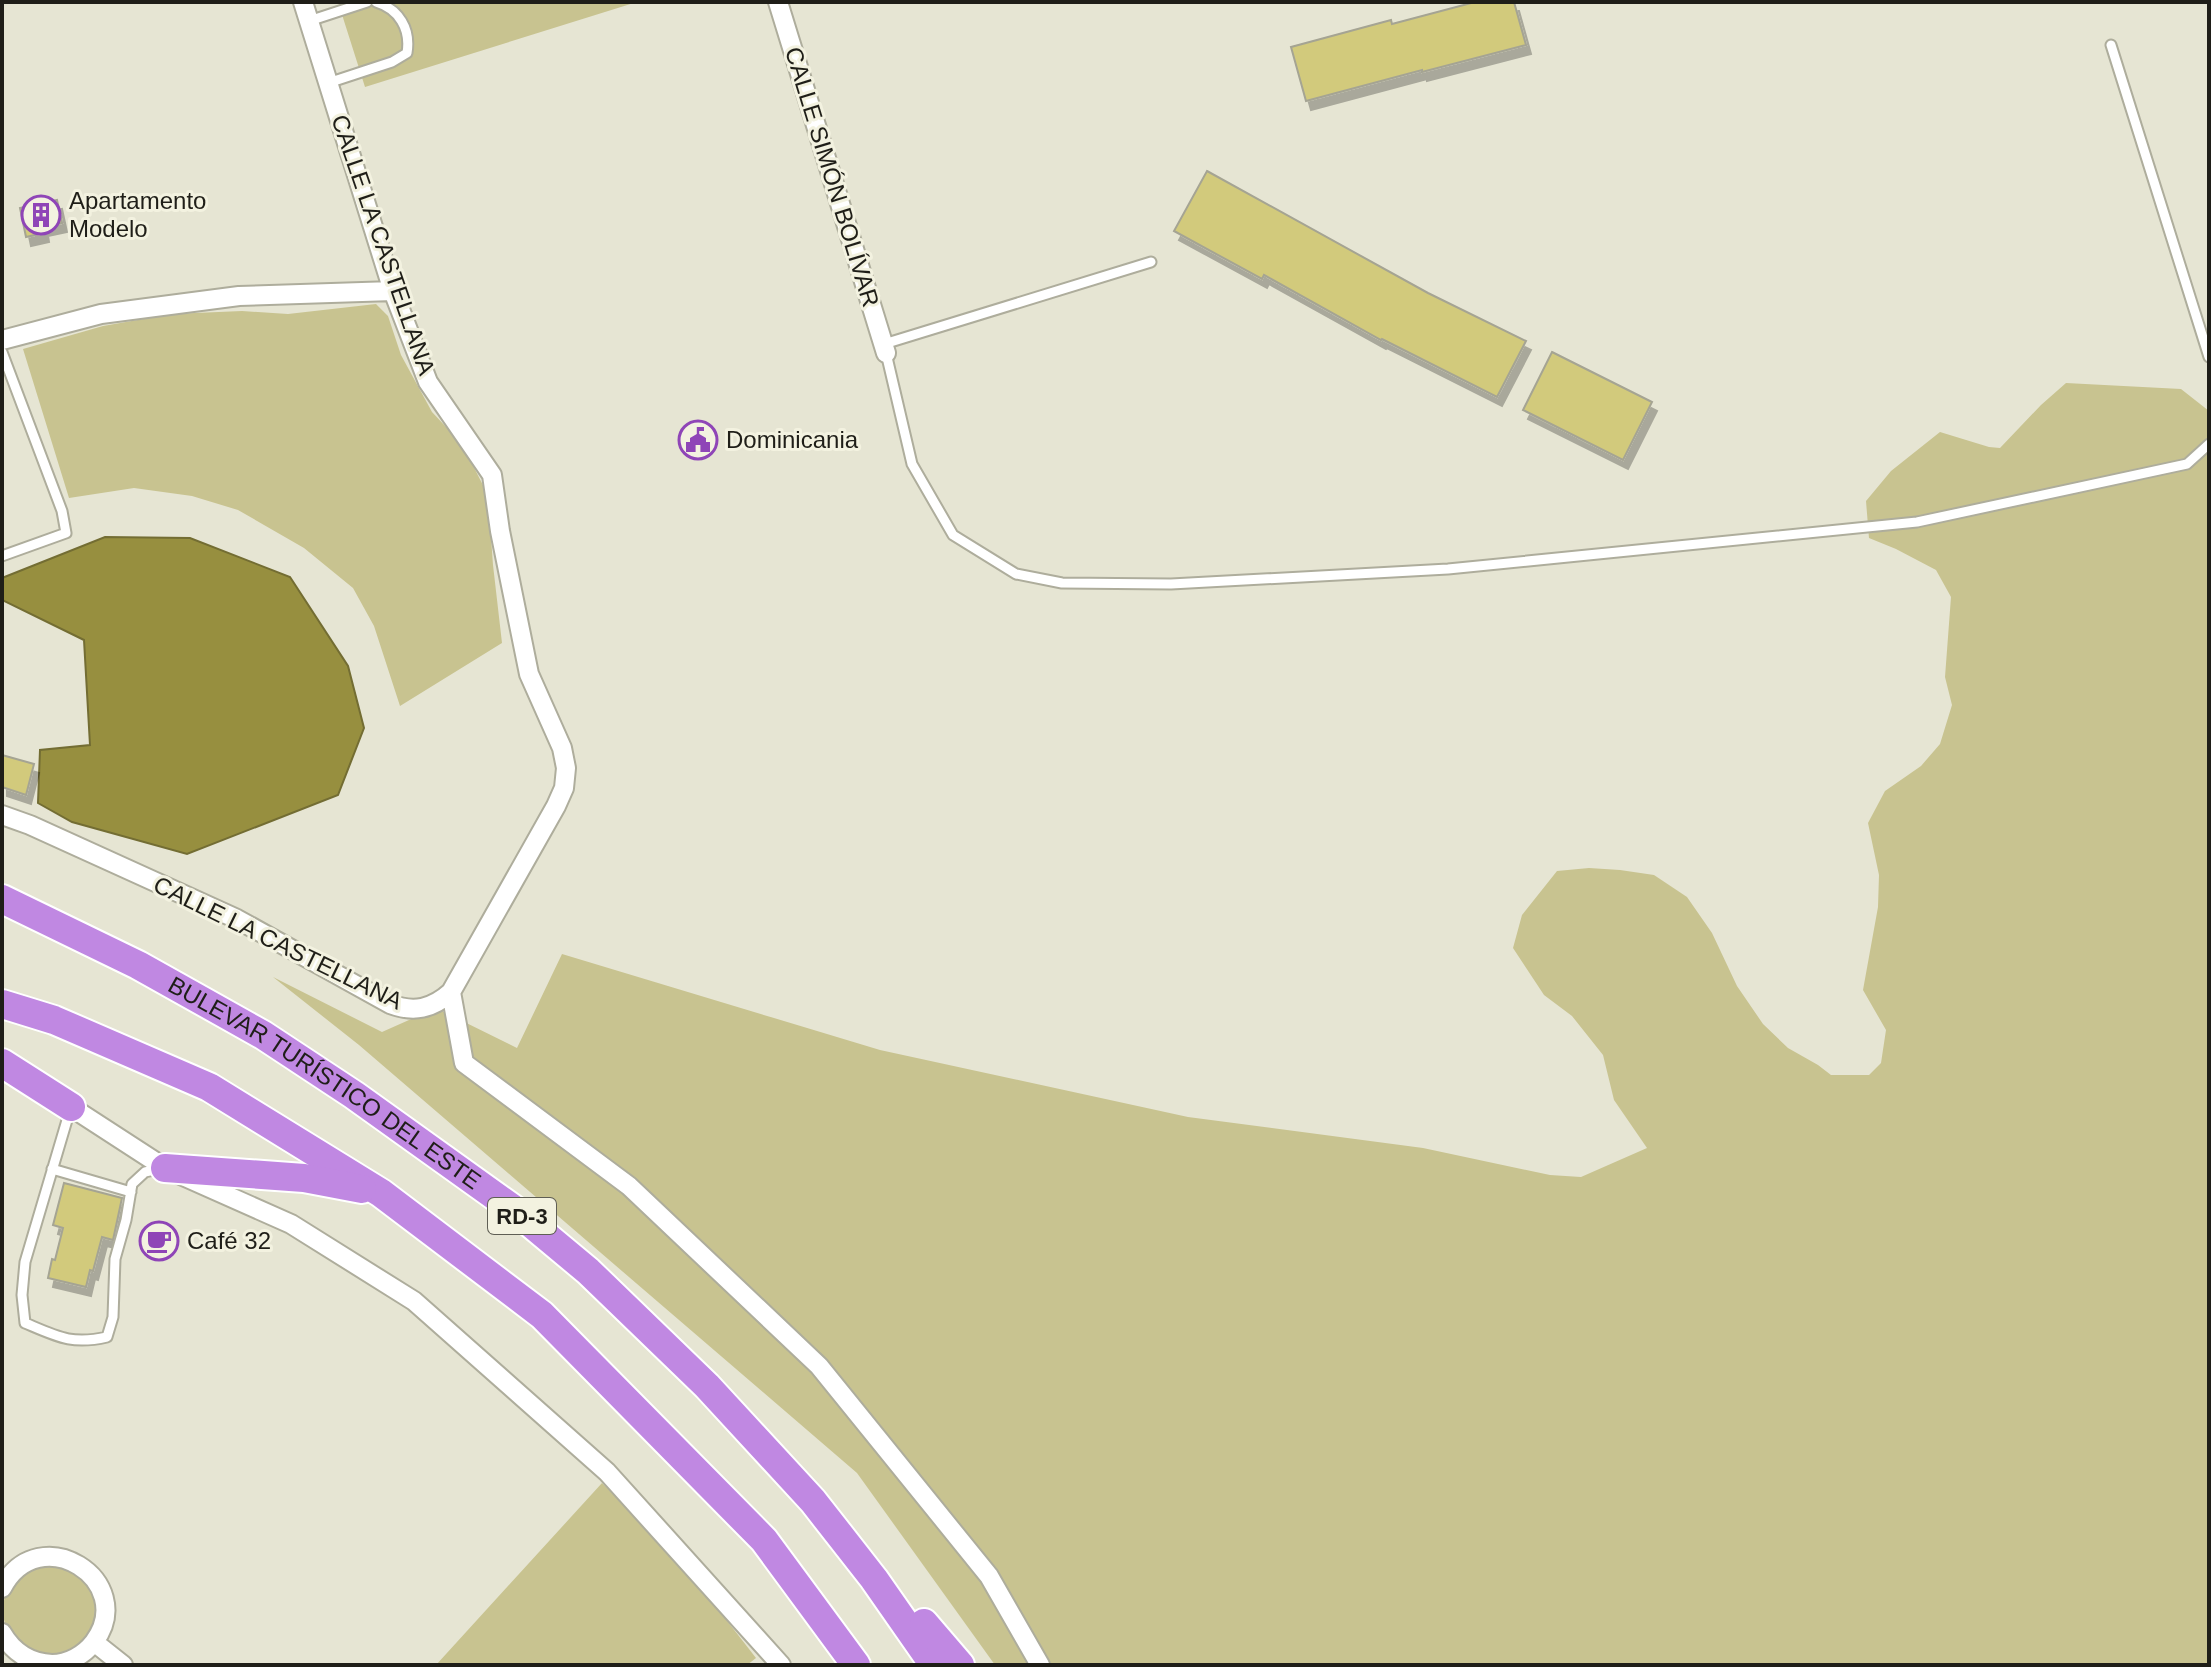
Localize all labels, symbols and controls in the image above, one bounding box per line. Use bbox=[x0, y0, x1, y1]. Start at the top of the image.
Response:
street label: CALLE SIMÓN BOLÍVAR bbox=[780, 44, 885, 310]
street label: CALLE LA CASTELLANA bbox=[326, 111, 441, 379]
place label: Apartamento Modelo bbox=[69, 187, 206, 242]
building icon: Apartamento Modelo bbox=[20, 194, 62, 236]
public building icon: Dominicania bbox=[677, 419, 719, 461]
place label: Dominicania bbox=[726, 426, 859, 453]
street label: CALLE LA CASTELLANA bbox=[149, 870, 407, 1015]
street label: BULEVAR TURÍSTICO DEL ESTE bbox=[164, 971, 486, 1194]
road number: RD-3 bbox=[488, 1198, 556, 1234]
cafe icon: Café 32 bbox=[138, 1220, 180, 1262]
place label: Café 32 bbox=[187, 1227, 271, 1254]

